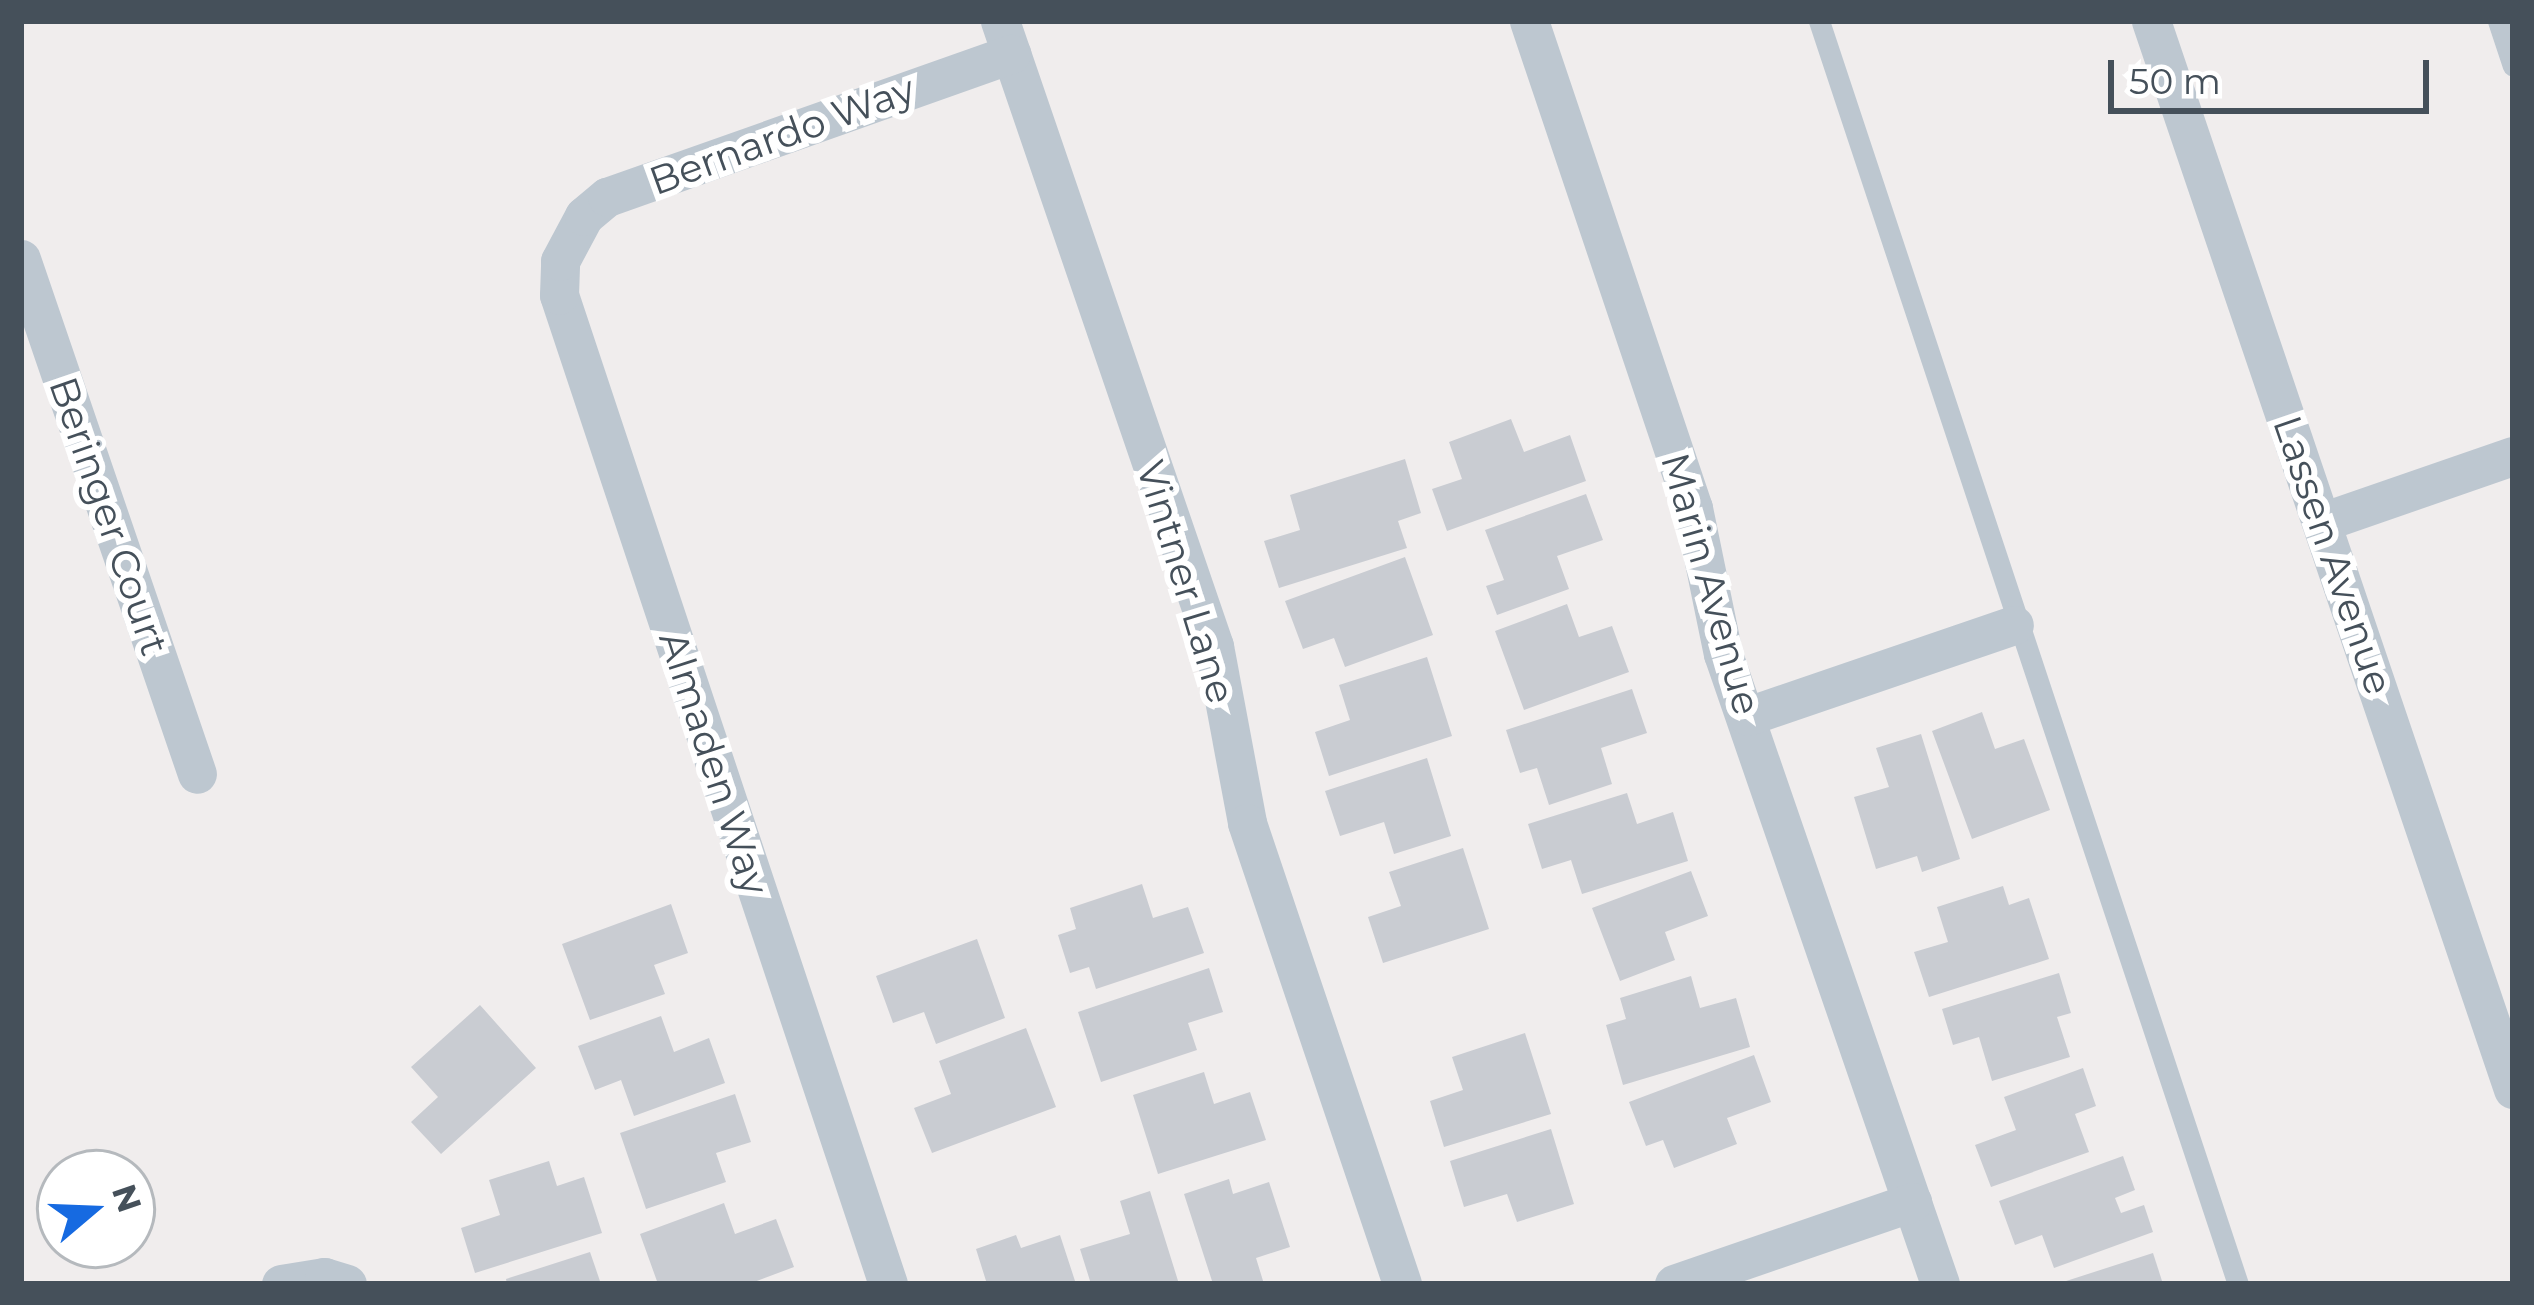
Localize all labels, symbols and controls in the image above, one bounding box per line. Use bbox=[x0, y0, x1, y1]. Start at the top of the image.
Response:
scale bar bbox=[2114, 36, 2435, 110]
text: 50 m bbox=[2129, 59, 2221, 103]
street label: Bernardo Way bbox=[643, 65, 921, 205]
street label: Beringer Court bbox=[40, 371, 178, 661]
street label: Lassen Avenue bbox=[2263, 410, 2403, 700]
street label: Marin Avenue bbox=[1651, 448, 1771, 720]
street label: Vintner Lane bbox=[1127, 455, 1245, 709]
street label: Almaden Way bbox=[649, 625, 779, 901]
north arrow bbox=[36, 1149, 156, 1269]
text: N bbox=[104, 1179, 150, 1217]

